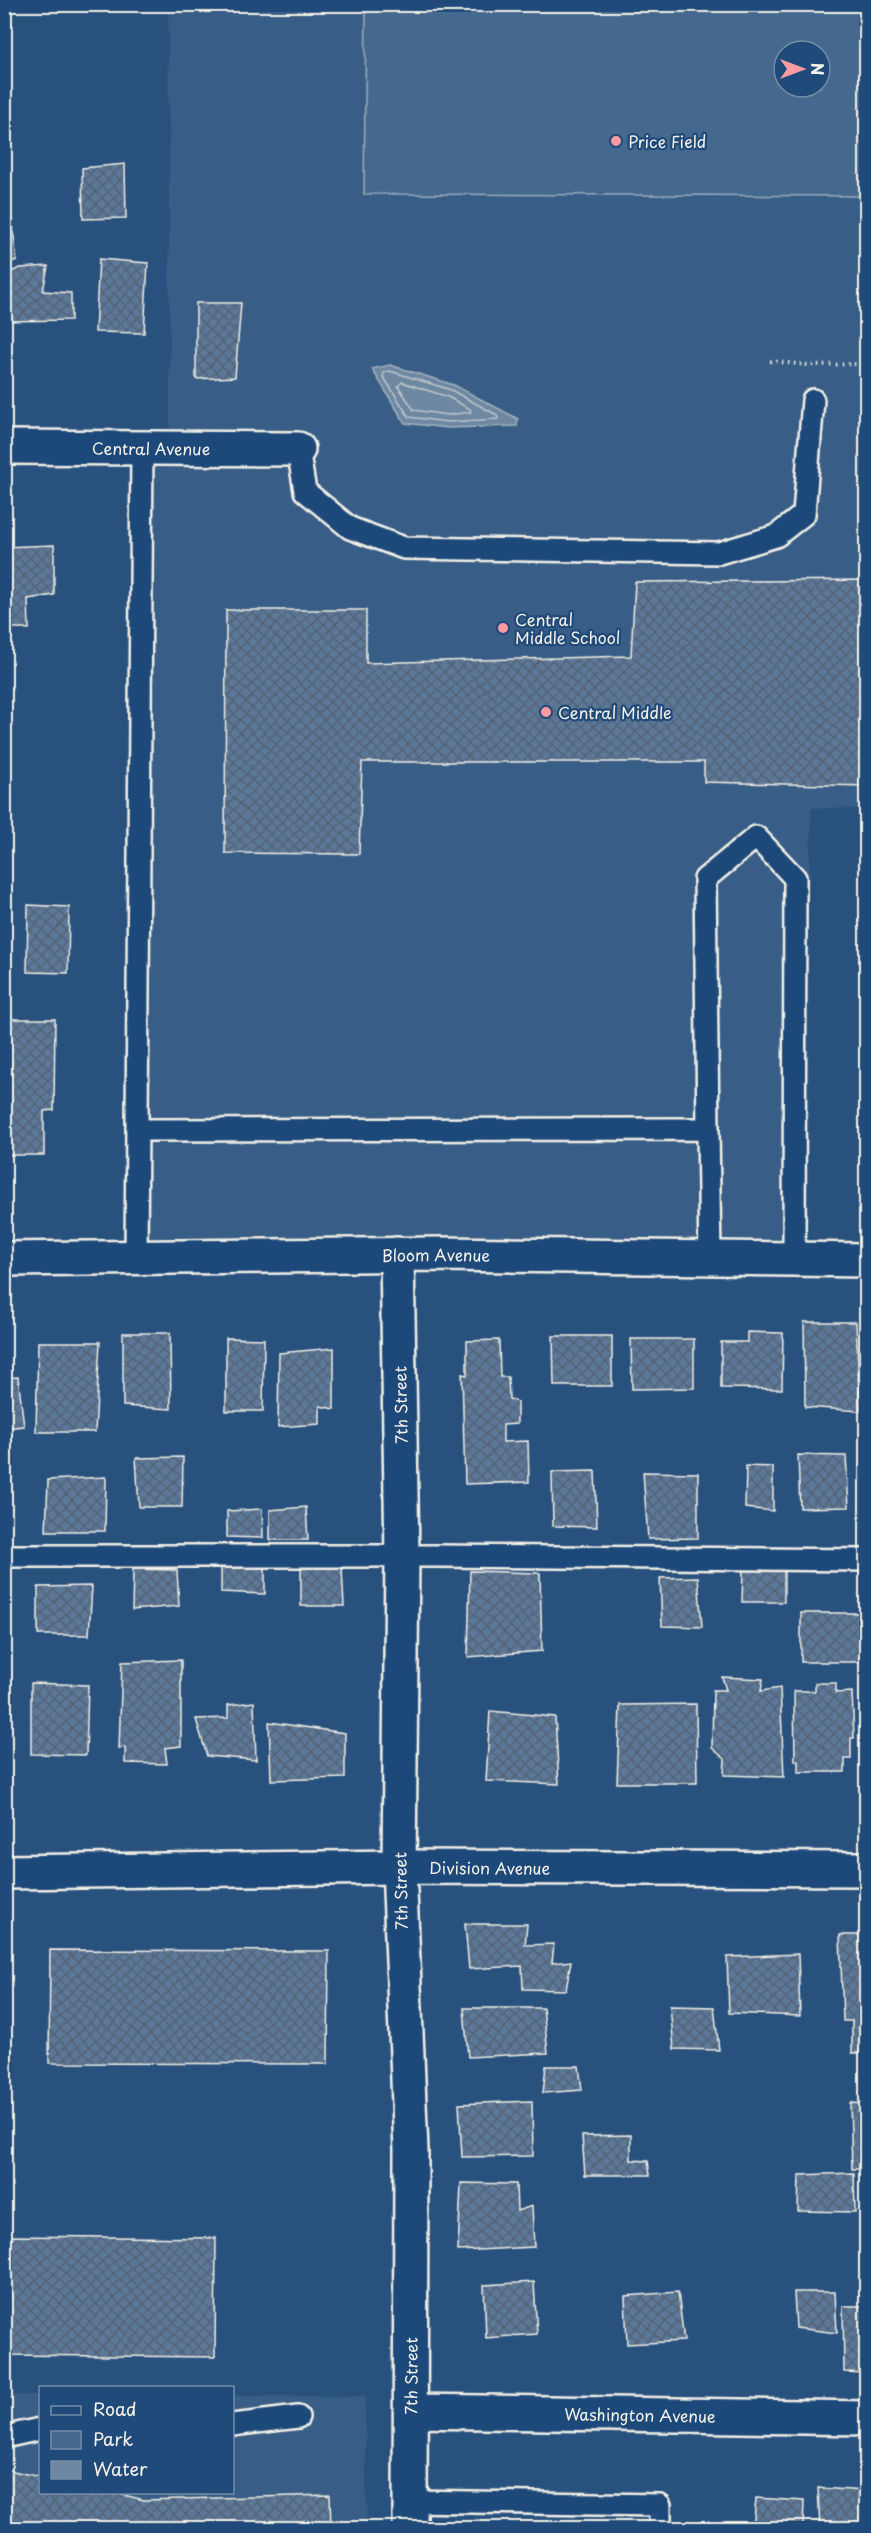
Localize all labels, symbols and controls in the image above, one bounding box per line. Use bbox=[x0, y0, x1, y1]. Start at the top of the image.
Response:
north arrow bbox=[772, 39, 832, 99]
text: N bbox=[806, 63, 830, 75]
place label: Price Field bbox=[628, 129, 706, 153]
marker: Price Field bbox=[609, 134, 623, 148]
street label: Central Avenue bbox=[92, 436, 210, 460]
place label: Central Middle School bbox=[515, 607, 620, 649]
marker: Central Middle School bbox=[496, 621, 510, 635]
place label: Central Middle bbox=[558, 700, 672, 724]
marker: Central Middle bbox=[539, 705, 553, 719]
street label: Bloom Avenue bbox=[382, 1242, 491, 1267]
street label: 7th Street bbox=[387, 1366, 413, 1444]
street label: 7th Street bbox=[387, 1852, 413, 1930]
street label: Division Avenue bbox=[429, 1855, 550, 1880]
street label: 7th Street bbox=[398, 2337, 423, 2415]
legend bbox=[39, 2386, 234, 2494]
text: Road bbox=[93, 2395, 137, 2422]
street label: Washington Avenue bbox=[564, 2401, 716, 2428]
text: Park bbox=[93, 2425, 133, 2452]
text: Water bbox=[93, 2455, 148, 2482]

